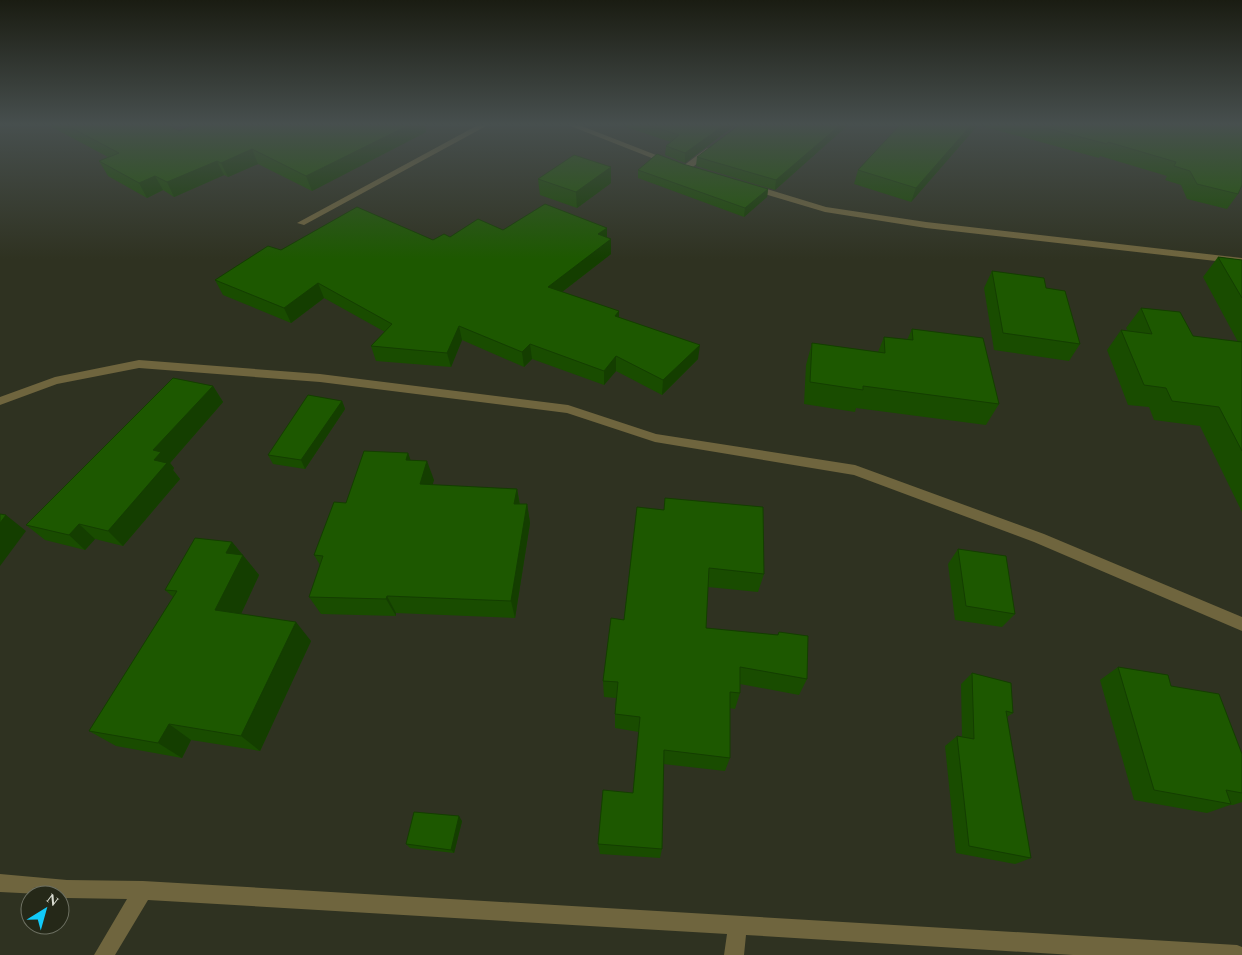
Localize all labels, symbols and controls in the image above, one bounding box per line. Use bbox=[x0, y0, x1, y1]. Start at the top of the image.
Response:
north arrow bbox=[20, 885, 70, 935]
text: N bbox=[42, 888, 63, 912]

